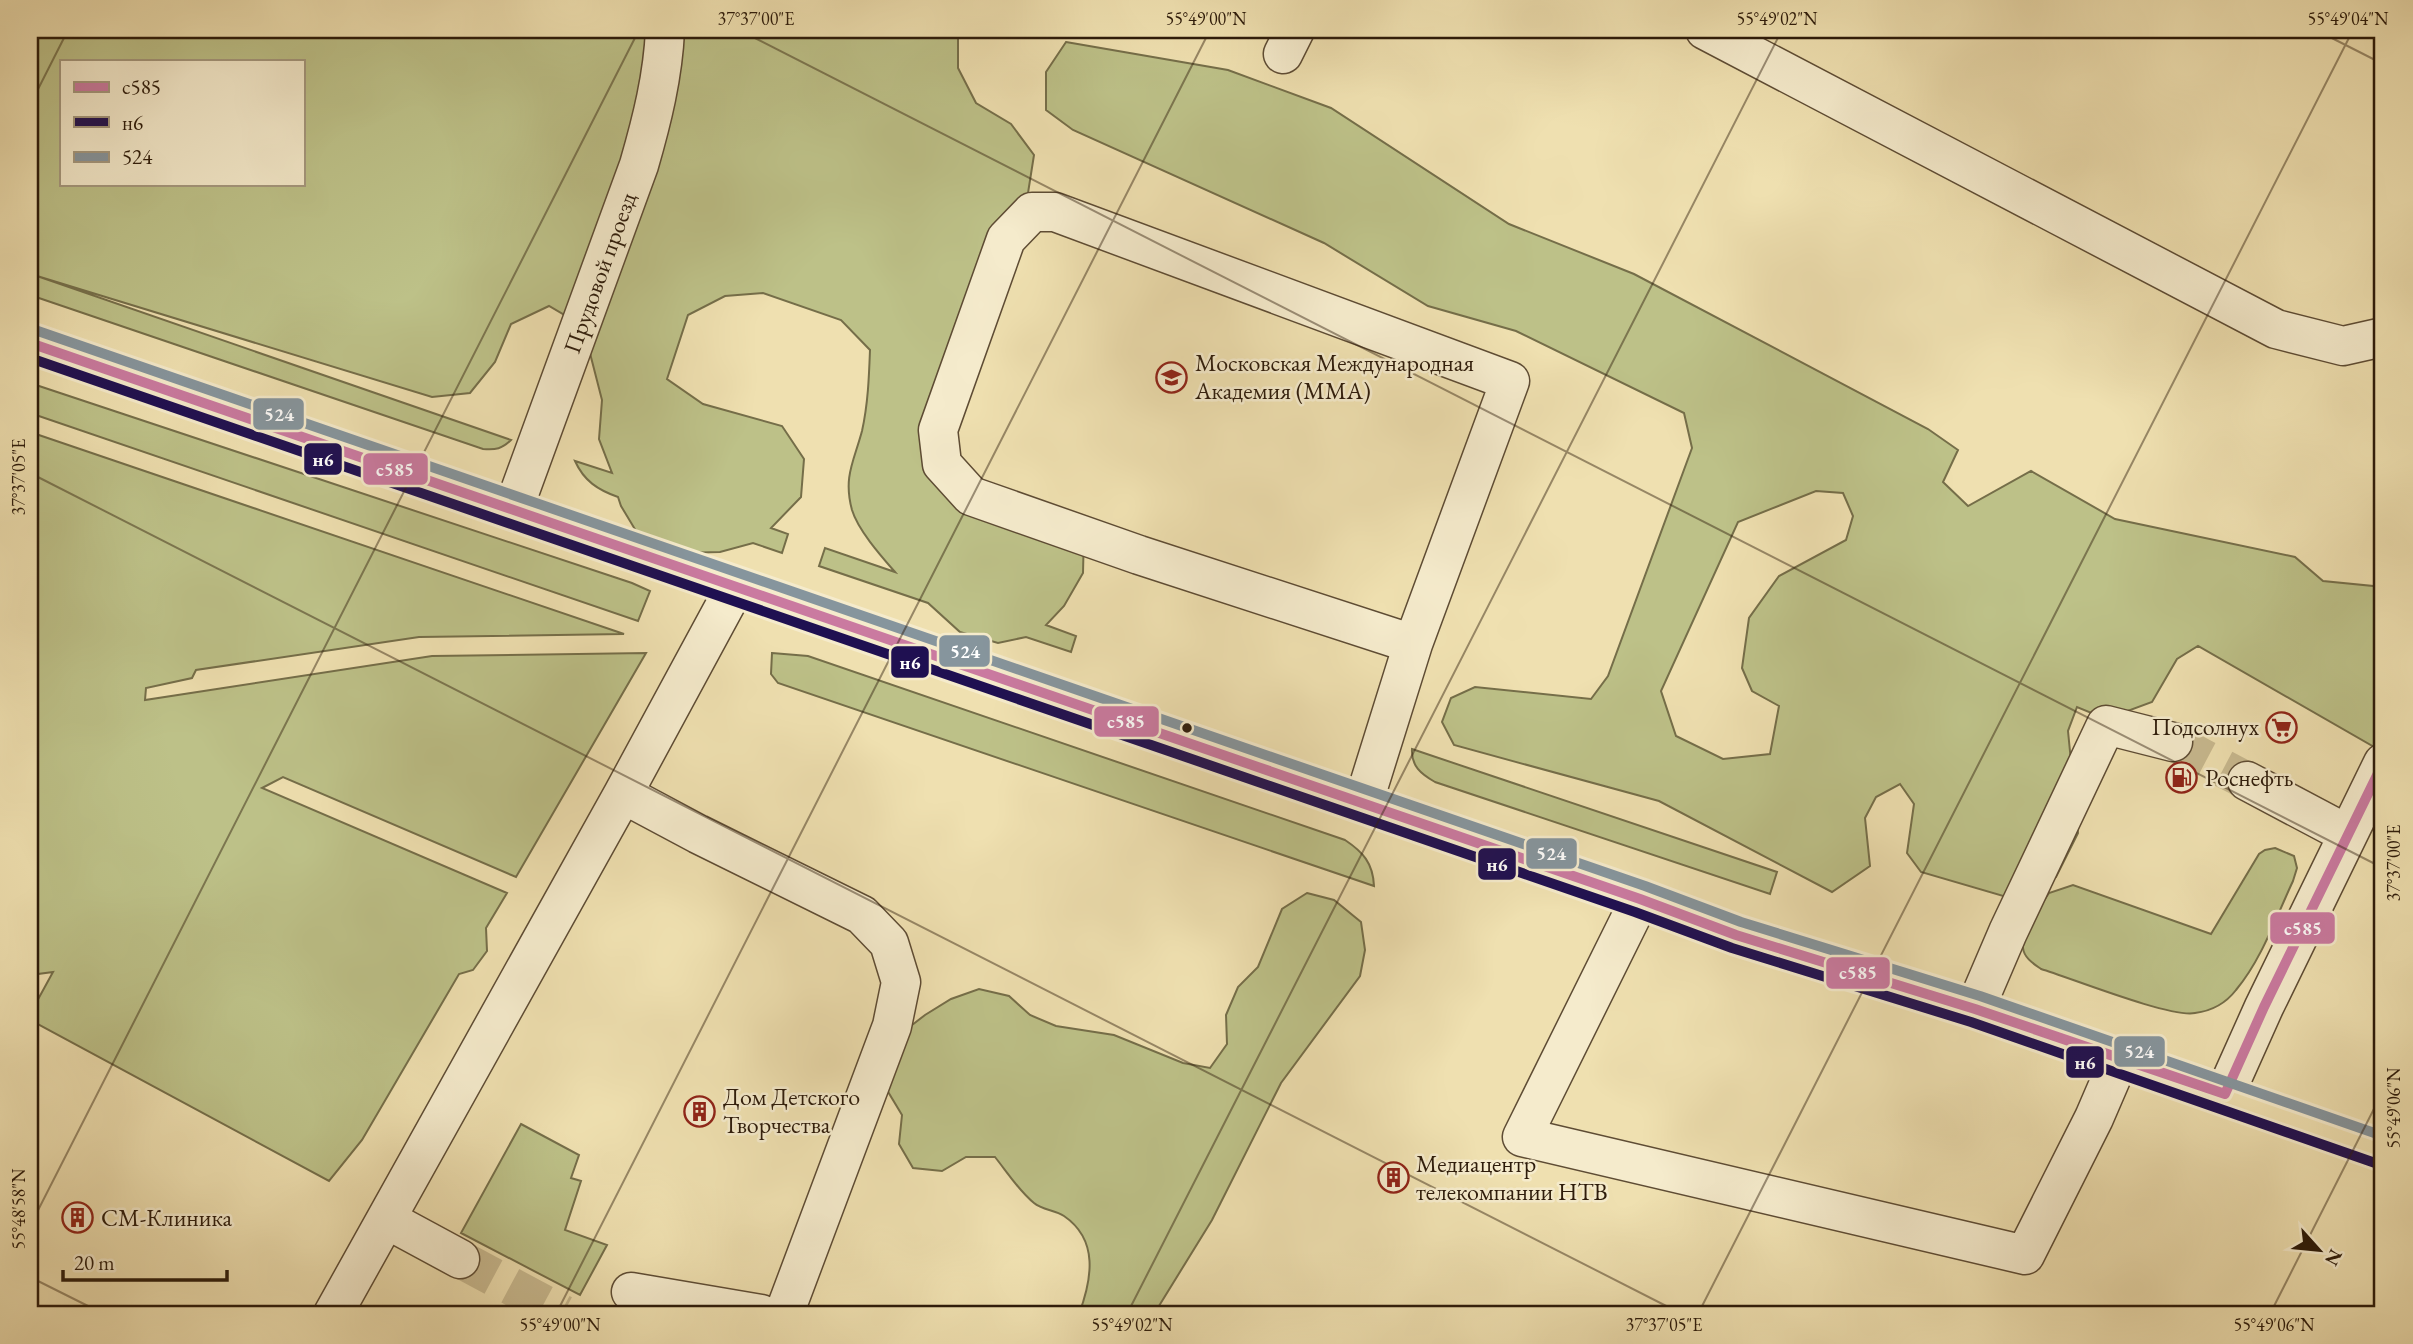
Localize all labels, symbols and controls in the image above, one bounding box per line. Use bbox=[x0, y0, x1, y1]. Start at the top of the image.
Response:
text: 37°37'00"E bbox=[718, 7, 794, 30]
text: 55°49'00"N bbox=[1166, 7, 1247, 30]
text: 55°49'02"N bbox=[1737, 7, 1818, 30]
text: 55°49'04"N bbox=[2308, 7, 2389, 30]
legend bbox=[60, 60, 304, 186]
text: с585 bbox=[122, 73, 161, 100]
text: н6 bbox=[122, 109, 143, 136]
text: 524 bbox=[122, 143, 153, 170]
street label: Прудовой проезд bbox=[556, 188, 643, 358]
place label: Московская Международная Академия (ММА) bbox=[1194, 347, 1474, 406]
school or university icon: Московская Международная Академия (ММА) bbox=[1155, 360, 1189, 394]
line badge: 524 bbox=[252, 397, 305, 431]
text: 524 bbox=[264, 402, 295, 427]
text: 37°37'05"E bbox=[7, 439, 30, 515]
line badge: н6 bbox=[303, 442, 343, 476]
text: н6 bbox=[312, 447, 334, 472]
line badge: с585 bbox=[362, 452, 429, 486]
text: с585 bbox=[376, 457, 414, 482]
line badge: 524 bbox=[938, 634, 991, 668]
text: 524 bbox=[950, 639, 981, 664]
line badge: н6 bbox=[890, 645, 930, 679]
text: н6 bbox=[899, 650, 921, 675]
line badge: с585 bbox=[1093, 705, 1160, 738]
text: с585 bbox=[1107, 709, 1145, 734]
supermarket icon: Подсолнух bbox=[2265, 710, 2299, 744]
place label: Подсолнух bbox=[2151, 711, 2260, 742]
unlabelled marker bbox=[1180, 721, 1194, 735]
fuel station icon: Роснефть bbox=[2165, 761, 2199, 795]
place label: Роснефть bbox=[2205, 762, 2294, 793]
text: 37°37'00"E bbox=[2382, 825, 2405, 901]
line badge: 524 bbox=[1525, 837, 1578, 870]
text: 524 bbox=[1536, 841, 1567, 866]
line badge: н6 bbox=[1477, 847, 1517, 881]
text: н6 bbox=[1486, 852, 1508, 877]
line badge: с585 bbox=[2269, 911, 2336, 945]
text: с585 bbox=[2284, 916, 2322, 941]
line badge: с585 bbox=[1825, 956, 1891, 990]
text: с585 bbox=[1839, 960, 1877, 985]
line badge: 524 bbox=[2113, 1035, 2166, 1068]
text: 524 bbox=[2124, 1039, 2155, 1064]
line badge: н6 bbox=[2065, 1045, 2105, 1079]
text: н6 bbox=[2074, 1050, 2096, 1075]
text: 55°49'06"N bbox=[2382, 1067, 2405, 1148]
place label: Дом Детского Творчества bbox=[723, 1081, 860, 1140]
building icon: Дом Детского Творчества bbox=[683, 1094, 717, 1128]
place label: Медиацентр телекомпании НТВ bbox=[1416, 1148, 1608, 1207]
building icon: Медиацентр телекомпании НТВ bbox=[1376, 1161, 1410, 1195]
text: 55°48'58"N bbox=[7, 1168, 30, 1249]
building icon: СМ-Клиника bbox=[61, 1201, 95, 1235]
place label: СМ-Клиника bbox=[101, 1202, 233, 1233]
north arrow bbox=[2284, 1214, 2354, 1284]
scale bar bbox=[63, 1239, 228, 1283]
text: N bbox=[2319, 1245, 2348, 1271]
text: 20 m bbox=[74, 1249, 115, 1276]
text: 55°49'00"N bbox=[520, 1313, 601, 1336]
text: 55°49'02"N bbox=[1092, 1313, 1173, 1336]
text: 37°37'05"E bbox=[1626, 1313, 1702, 1336]
text: 55°49'06"N bbox=[2234, 1313, 2315, 1336]

